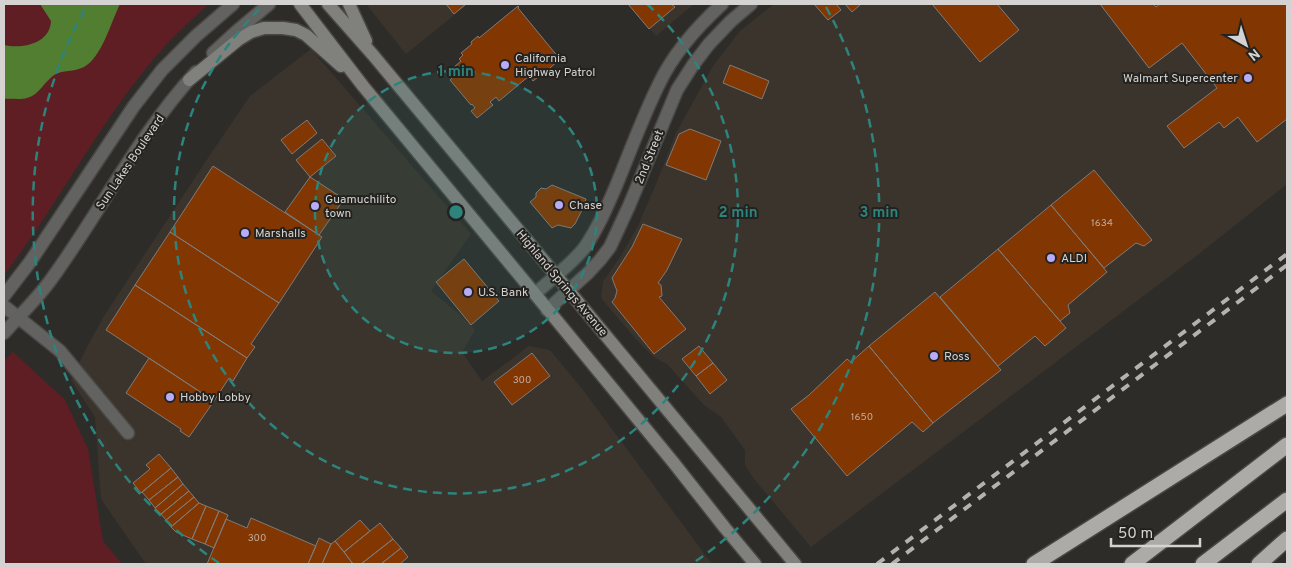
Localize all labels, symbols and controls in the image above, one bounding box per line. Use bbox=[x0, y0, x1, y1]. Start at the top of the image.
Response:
north arrow bbox=[1221, 20, 1271, 70]
text: N bbox=[1244, 44, 1262, 64]
place label: California Highway Patrol bbox=[515, 51, 595, 81]
marker: California Highway Patrol bbox=[499, 59, 511, 71]
text: 1 min bbox=[438, 63, 474, 82]
place label: Walmart Supercenter bbox=[1123, 71, 1238, 87]
marker: Walmart Supercenter bbox=[1242, 72, 1254, 84]
street label: Sun Lakes Boulevard bbox=[93, 112, 169, 213]
street label: 2nd Street bbox=[632, 128, 668, 187]
place label: Guamuchilito town bbox=[325, 192, 397, 222]
place label: Chase bbox=[569, 198, 602, 214]
marker: Chase bbox=[553, 199, 565, 211]
marker: Guamuchilito town bbox=[309, 200, 321, 212]
centre of rings bbox=[447, 203, 465, 221]
text: 2 min bbox=[718, 204, 758, 223]
text: 3 min bbox=[859, 204, 899, 223]
house number: 1634 bbox=[1091, 217, 1113, 230]
place label: Marshalls bbox=[255, 226, 306, 242]
marker: Marshalls bbox=[239, 227, 251, 239]
street label: Highland Springs Avenue bbox=[512, 227, 611, 340]
place label: ALDI bbox=[1061, 251, 1087, 267]
marker: ALDI bbox=[1045, 252, 1057, 264]
place label: U.S. Bank bbox=[478, 285, 528, 301]
marker: U.S. Bank bbox=[462, 286, 474, 298]
place label: Ross bbox=[944, 349, 970, 365]
marker: Ross bbox=[928, 350, 940, 362]
house number: 300 bbox=[513, 374, 531, 387]
place label: Hobby Lobby bbox=[180, 390, 251, 406]
marker: Hobby Lobby bbox=[164, 391, 176, 403]
house number: 1650 bbox=[851, 411, 873, 424]
scale bar bbox=[1111, 516, 1200, 548]
text: 50 m bbox=[1118, 525, 1153, 544]
house number: 300 bbox=[248, 532, 266, 545]

